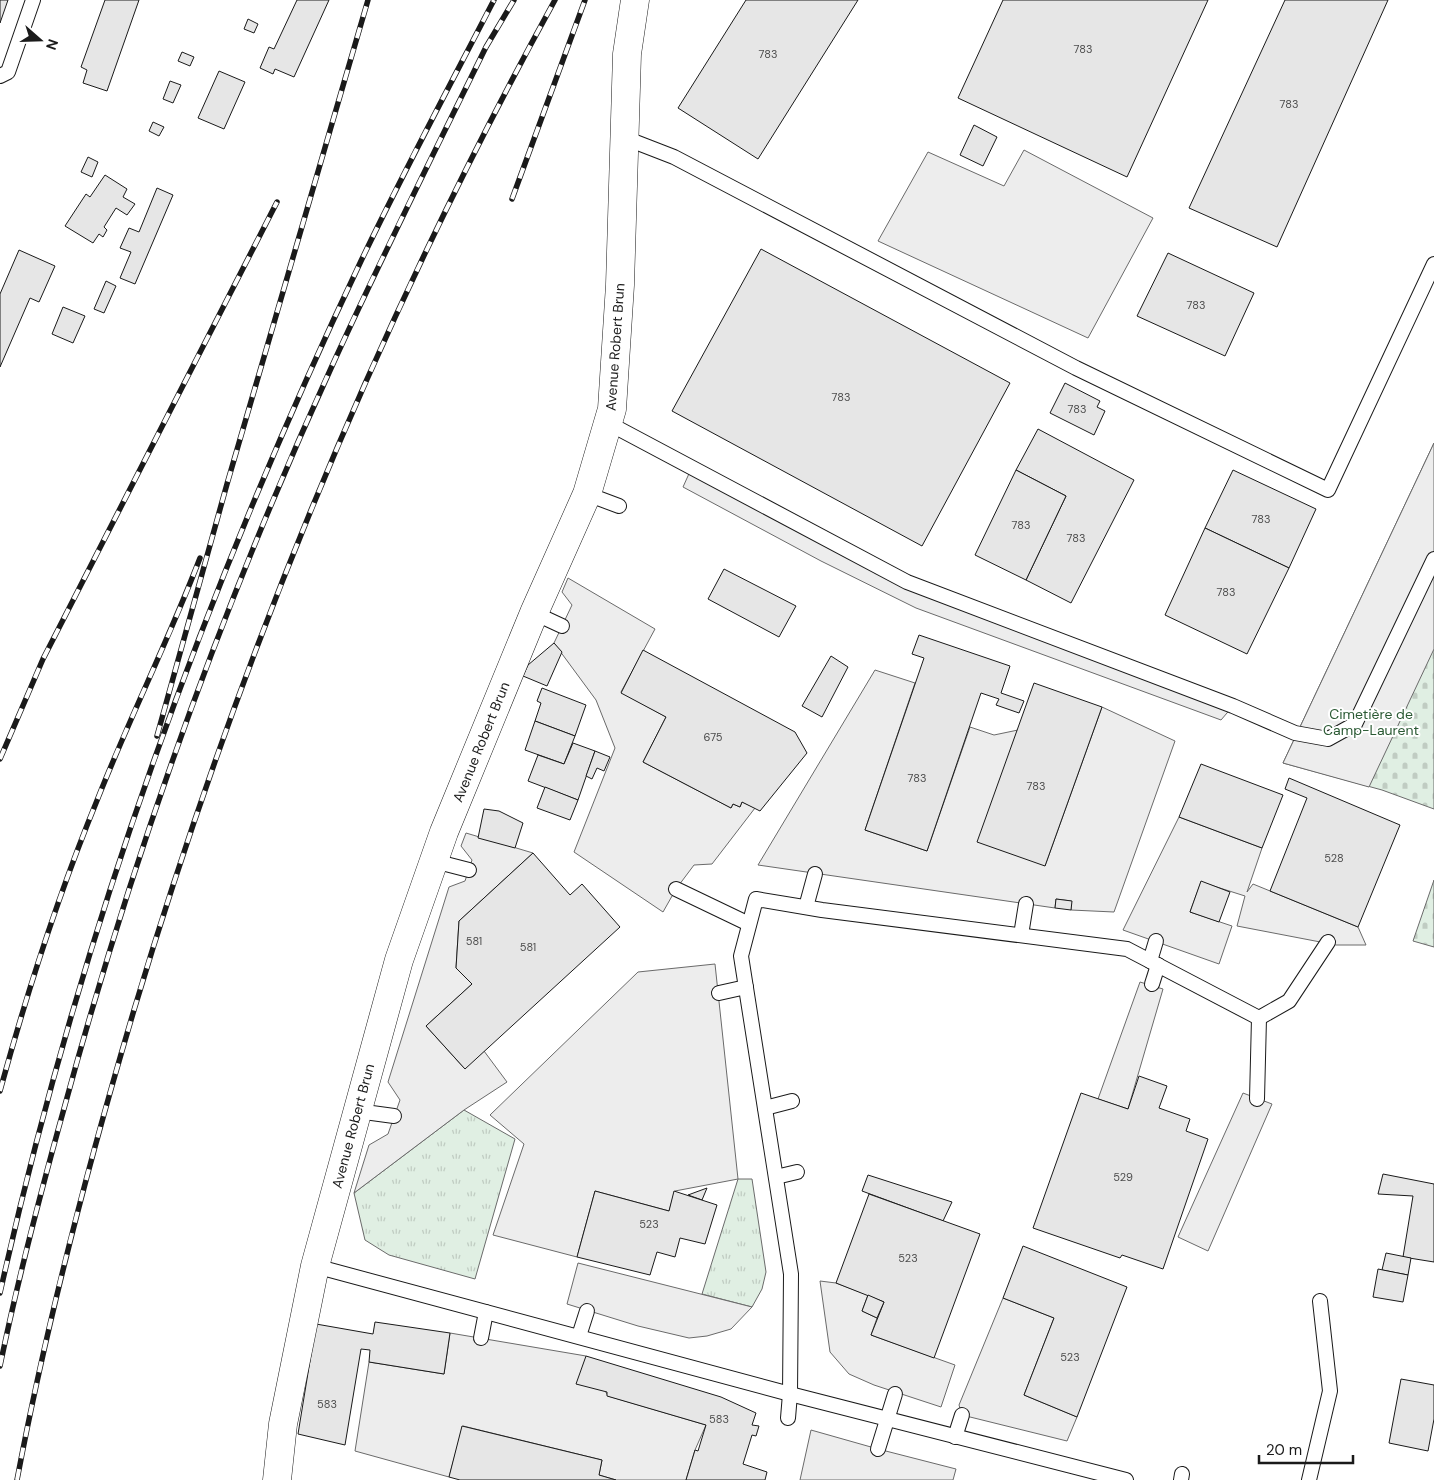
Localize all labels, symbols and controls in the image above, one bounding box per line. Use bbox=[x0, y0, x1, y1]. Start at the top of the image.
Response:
north arrow bbox=[15, 15, 65, 65]
text: N bbox=[42, 37, 62, 52]
house number: 783 bbox=[1074, 42, 1092, 56]
house number: 783 bbox=[759, 47, 777, 61]
house number: 783 bbox=[1280, 97, 1298, 111]
street label: Avenue Robert Brun bbox=[602, 282, 628, 412]
house number: 783 bbox=[1187, 298, 1205, 312]
house number: 783 bbox=[832, 390, 850, 404]
house number: 783 bbox=[1068, 402, 1086, 416]
house number: 783 bbox=[1252, 512, 1270, 526]
house number: 783 bbox=[1012, 518, 1030, 532]
house number: 783 bbox=[1067, 531, 1085, 545]
house number: 783 bbox=[1217, 585, 1235, 599]
street label: Avenue Robert Brun bbox=[449, 679, 513, 805]
park label: Cimetière de Camp-Laurent bbox=[1323, 705, 1419, 739]
house number: 675 bbox=[704, 730, 723, 744]
house number: 783 bbox=[908, 771, 926, 785]
house number: 783 bbox=[1027, 779, 1045, 793]
house number: 528 bbox=[1324, 851, 1344, 865]
house number: 581 bbox=[466, 934, 482, 948]
house number: 581 bbox=[520, 940, 536, 954]
street label: Avenue Robert Brun bbox=[328, 1062, 378, 1190]
house number: 529 bbox=[1113, 1170, 1133, 1184]
house number: 523 bbox=[639, 1217, 659, 1231]
house number: 523 bbox=[898, 1251, 918, 1265]
house number: 523 bbox=[1060, 1350, 1080, 1364]
house number: 583 bbox=[317, 1397, 337, 1411]
house number: 583 bbox=[709, 1412, 729, 1426]
scale bar bbox=[1259, 1432, 1353, 1464]
text: 20 m bbox=[1266, 1440, 1302, 1460]

